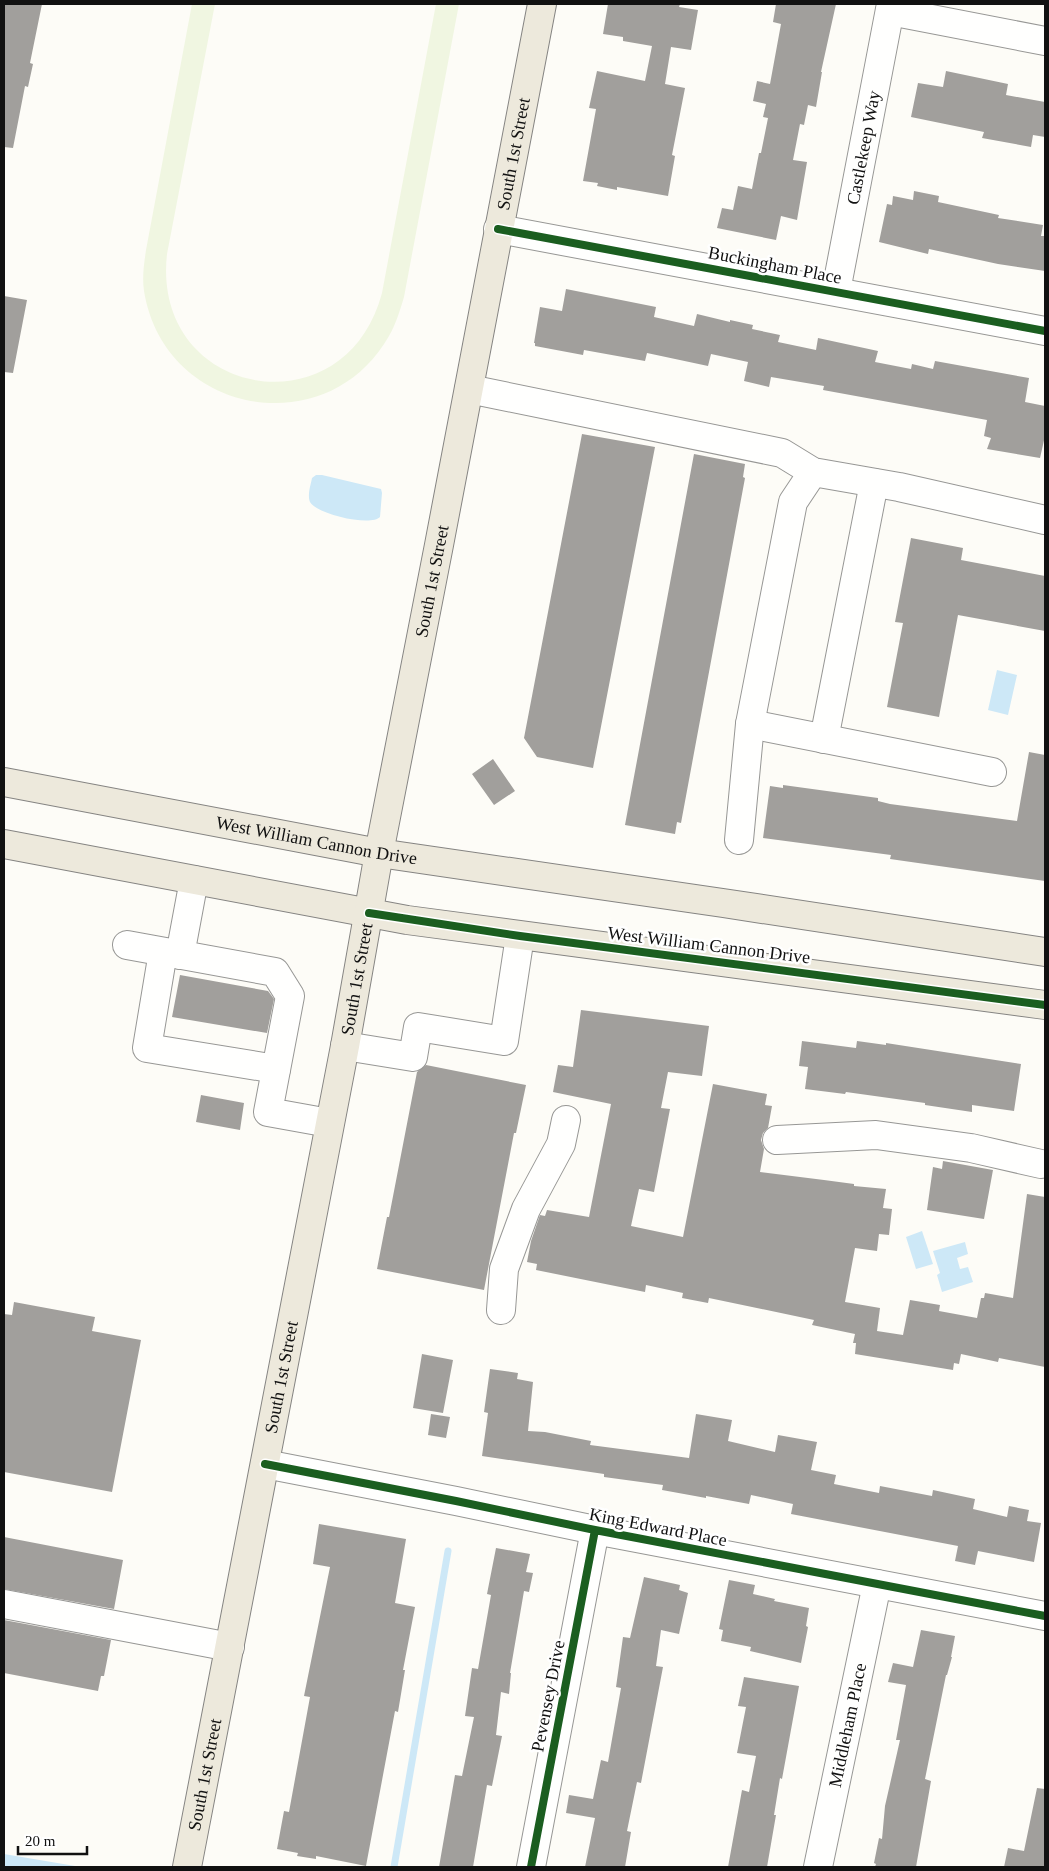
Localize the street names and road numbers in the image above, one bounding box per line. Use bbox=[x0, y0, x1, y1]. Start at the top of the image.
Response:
street label: Castlekeep Way bbox=[843, 89, 884, 206]
street label: South 1st Street bbox=[493, 96, 534, 212]
street label: Buckingham Place bbox=[707, 242, 843, 288]
street label: South 1st Street bbox=[411, 523, 453, 639]
street label: West William Cannon Drive bbox=[214, 812, 418, 868]
street label: South 1st Street bbox=[337, 921, 377, 1037]
street label: West William Cannon Drive bbox=[607, 923, 811, 967]
street label: South 1st Street bbox=[261, 1319, 302, 1435]
street label: King Edward Place bbox=[587, 1504, 729, 1550]
street label: Pevensey Drive bbox=[527, 1638, 569, 1754]
street label: Middleham Place bbox=[825, 1661, 870, 1789]
street label: South 1st Street bbox=[184, 1717, 225, 1833]

